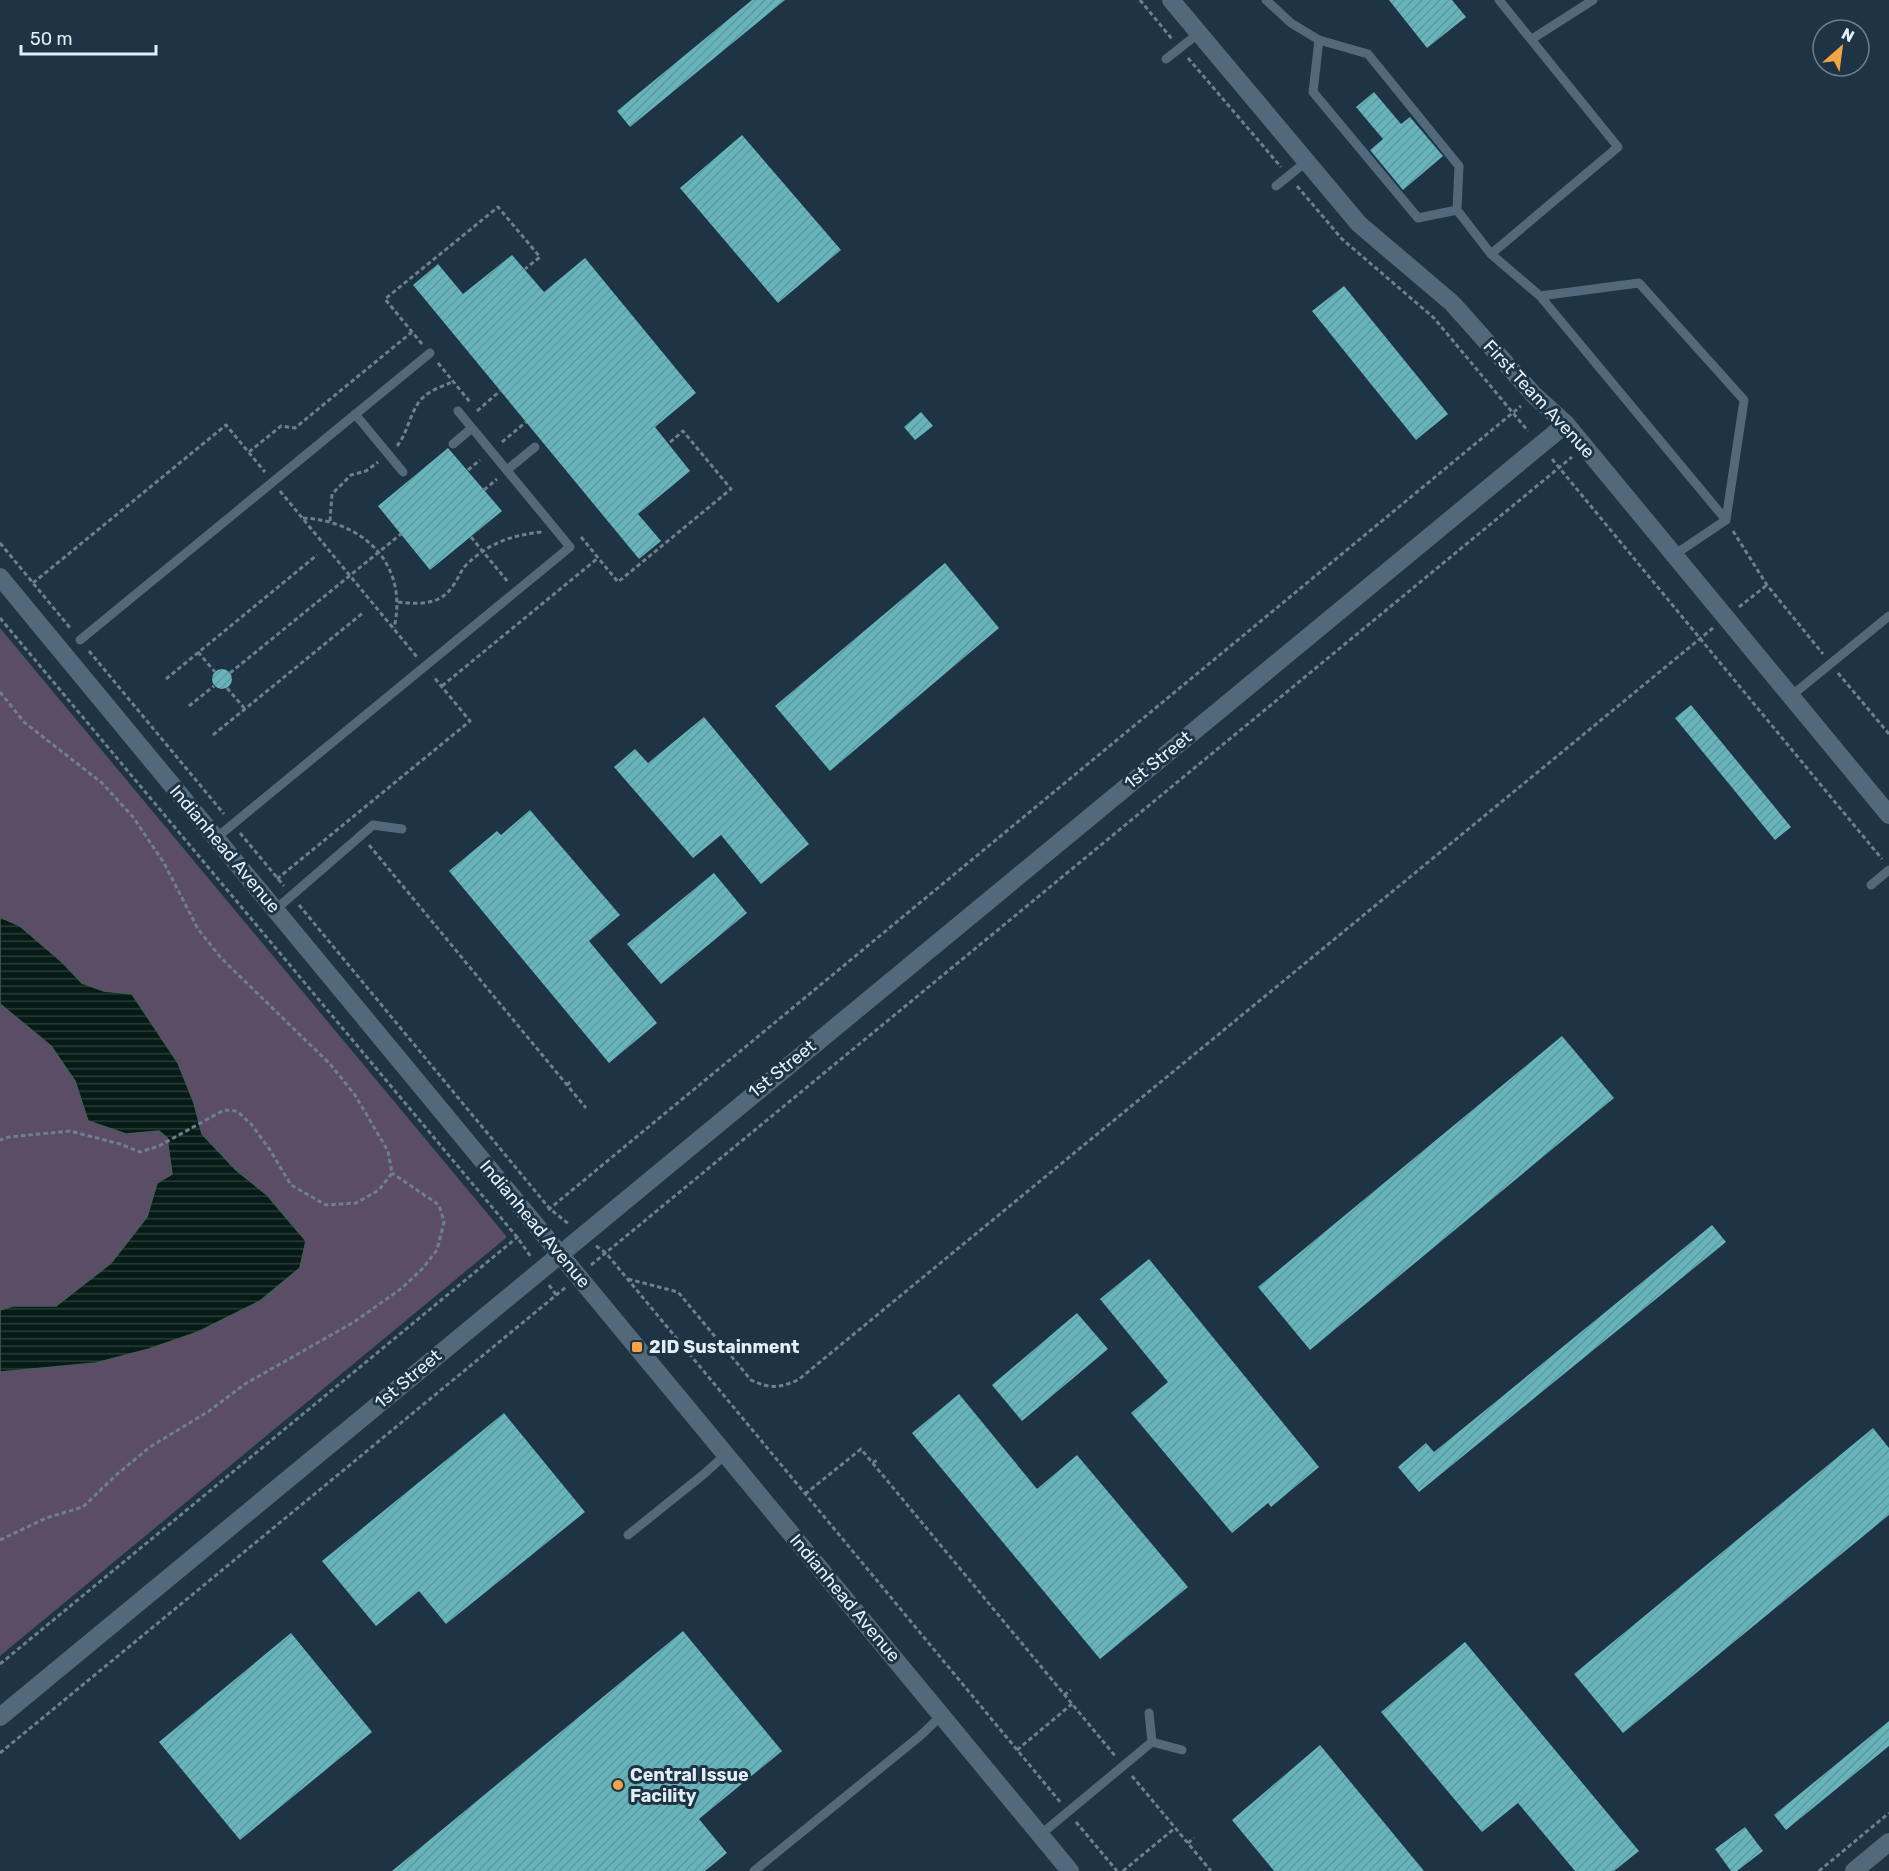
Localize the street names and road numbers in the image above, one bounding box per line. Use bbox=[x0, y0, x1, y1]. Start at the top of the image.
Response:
street label: First Team Avenue bbox=[1479, 335, 1599, 463]
street label: 1st Street bbox=[1120, 726, 1196, 794]
street label: Indianhead Avenue bbox=[165, 780, 285, 918]
street label: 1st Street bbox=[744, 1035, 820, 1103]
street label: Indianhead Avenue bbox=[475, 1155, 595, 1293]
street label: 1st Street bbox=[370, 1345, 446, 1413]
street label: Indianhead Avenue bbox=[785, 1529, 905, 1667]

